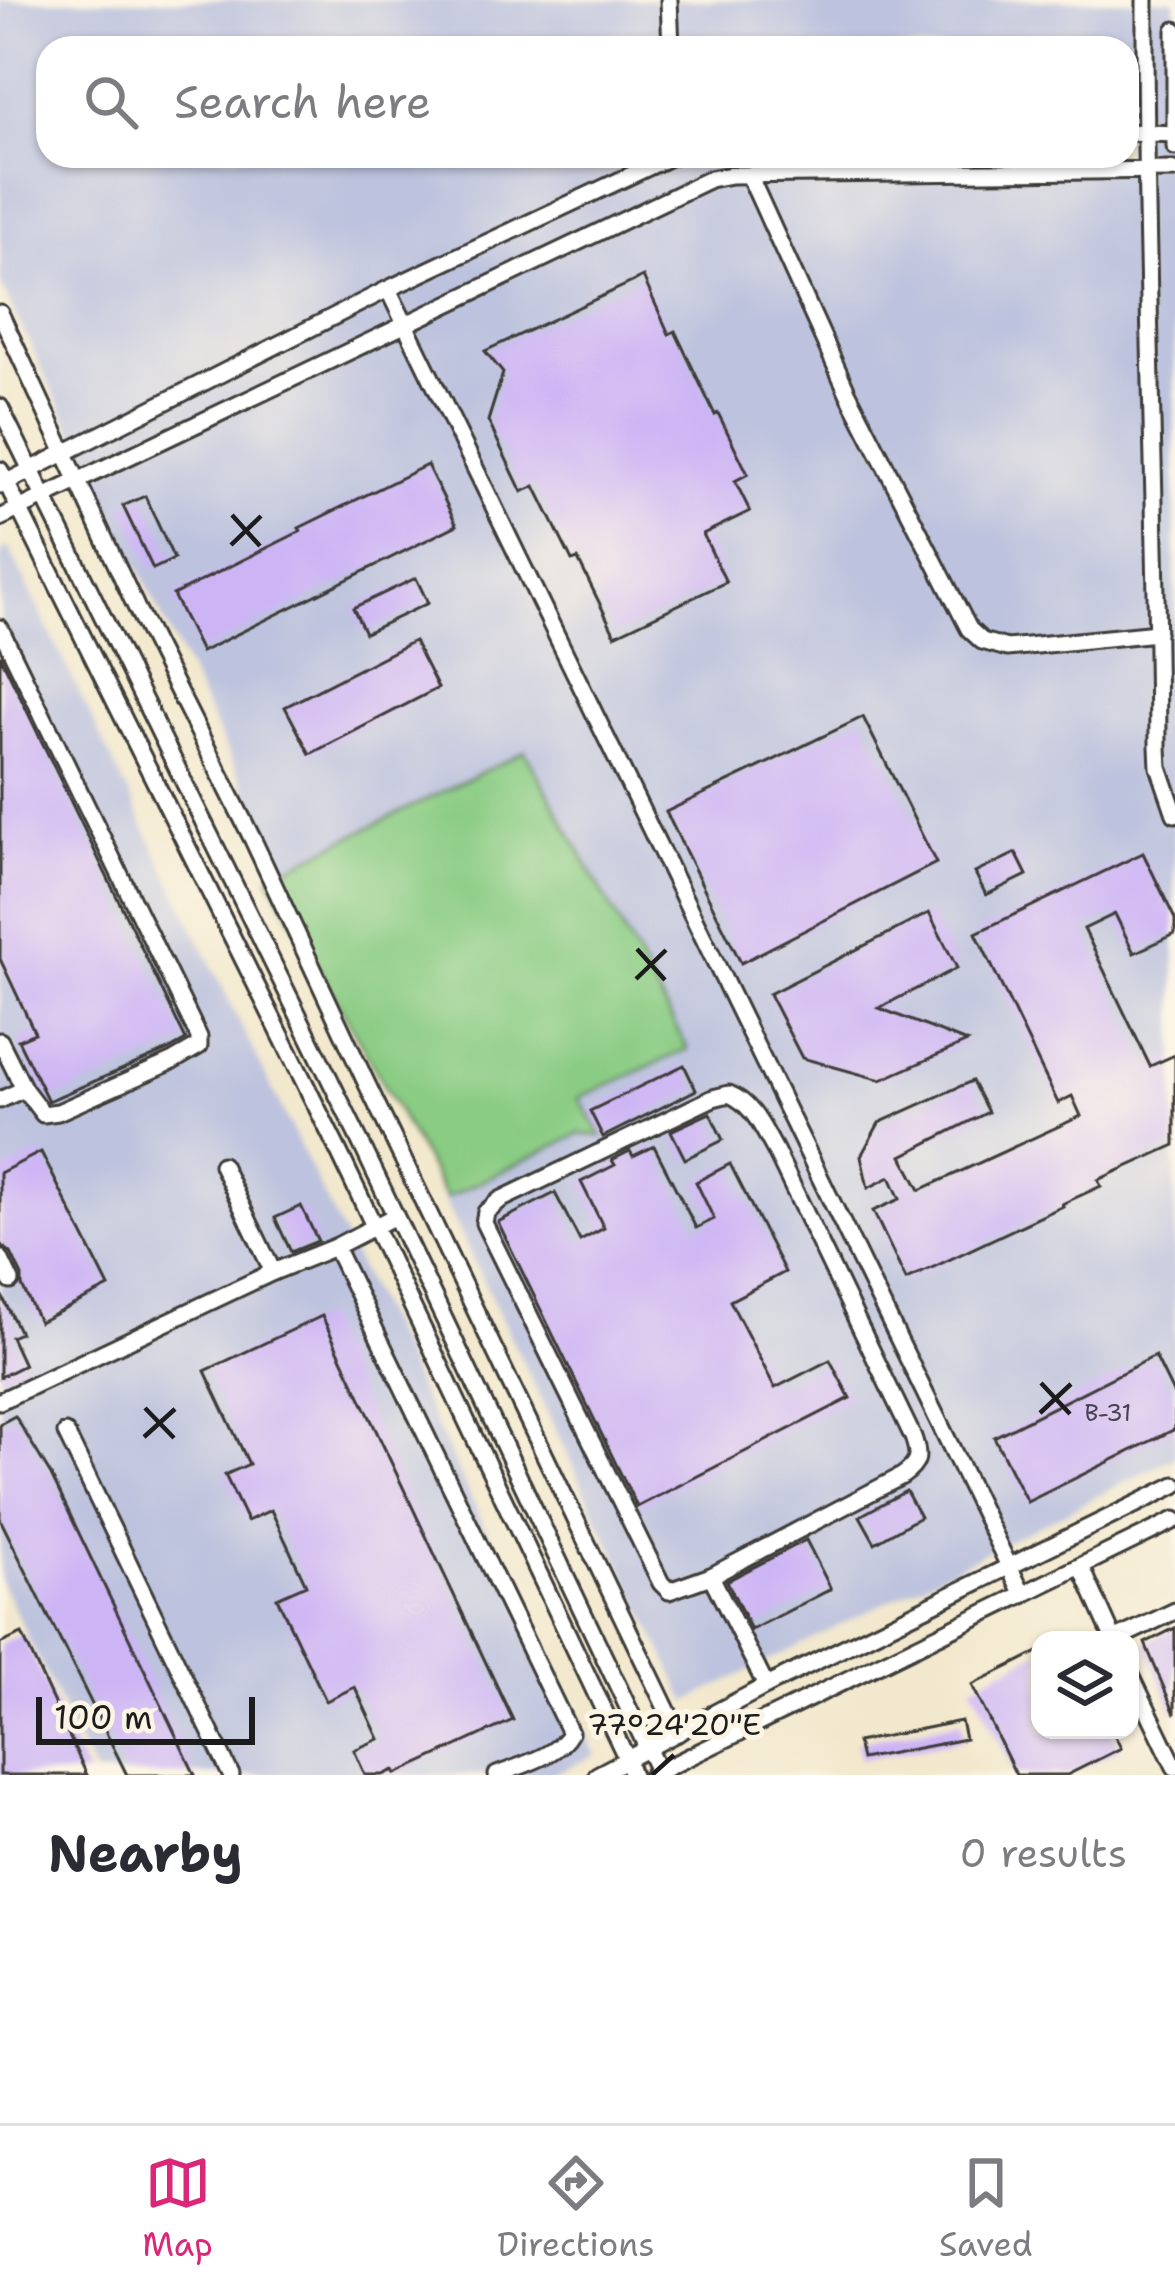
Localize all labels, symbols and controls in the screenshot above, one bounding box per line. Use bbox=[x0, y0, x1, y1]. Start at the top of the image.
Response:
search box bbox=[36, 36, 1139, 168]
icon: search bbox=[78, 69, 144, 135]
text: Search here bbox=[174, 72, 431, 132]
house number: B-31 bbox=[1085, 1397, 1131, 1429]
map controls bbox=[1031, 1631, 1139, 1739]
button: layers bbox=[1031, 1631, 1139, 1739]
scale bar bbox=[36, 1691, 255, 1744]
text: 100 m bbox=[54, 1695, 153, 1740]
text: 77°24'20"E bbox=[587, 1704, 761, 1745]
text: Nearby bbox=[48, 1819, 243, 1887]
text: 0 results bbox=[960, 1827, 1127, 1879]
tab: Map bbox=[142, 2150, 213, 2267]
tab: Directions bbox=[497, 2150, 655, 2267]
tab: Saved bbox=[939, 2150, 1033, 2267]

